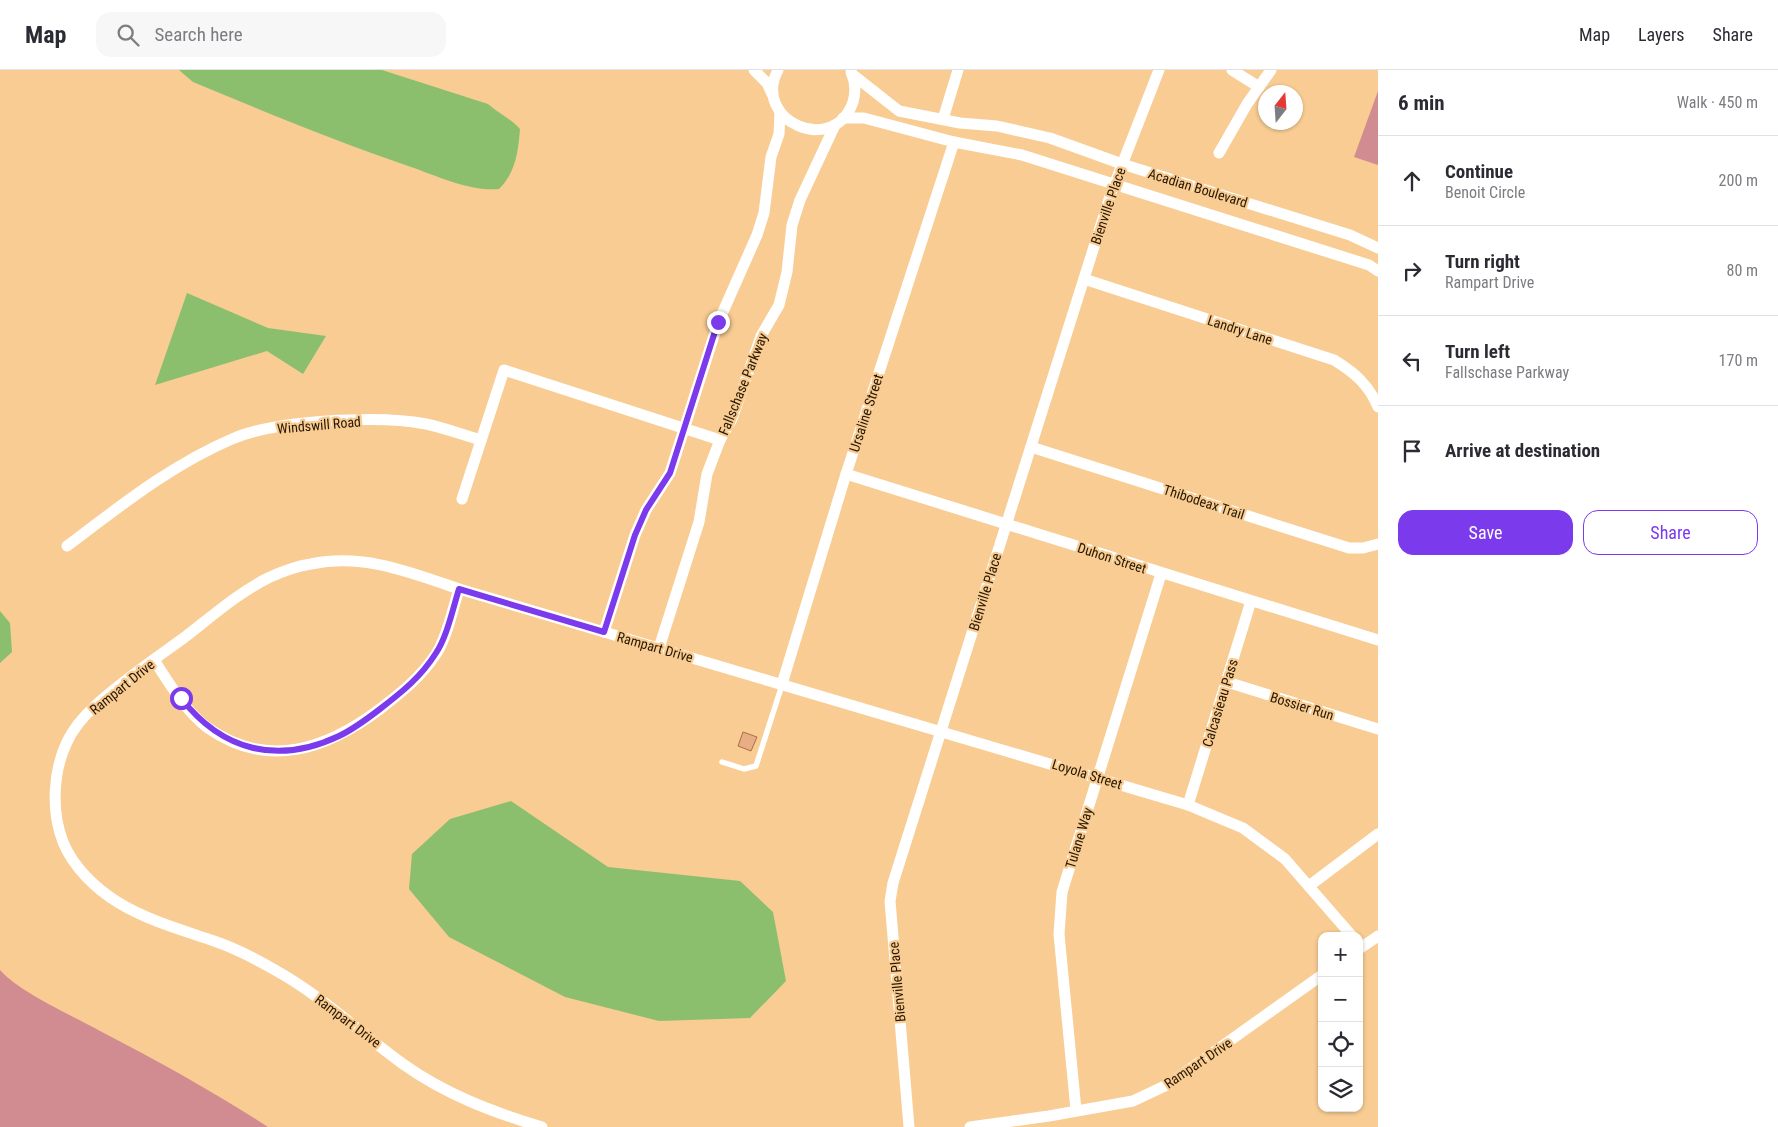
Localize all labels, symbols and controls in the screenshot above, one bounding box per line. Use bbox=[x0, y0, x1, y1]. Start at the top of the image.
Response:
search box bbox=[96, 12, 446, 57]
text: Map bbox=[25, 21, 66, 49]
icon: search bbox=[114, 21, 142, 49]
text: Search here bbox=[154, 23, 243, 46]
text: Map bbox=[1579, 24, 1610, 45]
text: Layers bbox=[1638, 24, 1685, 45]
text: Share bbox=[1713, 24, 1753, 45]
north arrow bbox=[1258, 85, 1303, 130]
text: 6 min bbox=[1398, 91, 1445, 115]
text: Walk · 450 m bbox=[1677, 93, 1758, 112]
text: Continue bbox=[1445, 160, 1513, 183]
street label: Bienville Place bbox=[1087, 165, 1129, 247]
street label: Acadian Boulevard bbox=[1146, 165, 1250, 211]
icon: ahead bbox=[1398, 167, 1426, 195]
text: 200 m bbox=[1719, 171, 1758, 190]
text: Benoit Circle bbox=[1445, 183, 1525, 202]
text: Turn right bbox=[1445, 250, 1520, 273]
icon: right bbox=[1398, 257, 1426, 285]
text: 80 m bbox=[1726, 261, 1758, 280]
text: Rampart Drive bbox=[1445, 273, 1534, 292]
route end bbox=[707, 311, 730, 334]
street label: Landry Lane bbox=[1206, 312, 1275, 348]
street label: Fallschase Parkway bbox=[715, 330, 771, 437]
text: Turn left bbox=[1445, 340, 1510, 363]
icon: left bbox=[1398, 347, 1426, 375]
text: 170 m bbox=[1719, 351, 1758, 370]
text: Fallschase Parkway bbox=[1445, 363, 1569, 382]
street label: Ursaline Street bbox=[846, 372, 886, 454]
street label: Windswill Road bbox=[276, 413, 362, 437]
icon: arrive bbox=[1398, 437, 1426, 465]
text: Arrive at destination bbox=[1445, 439, 1600, 462]
street label: Thibodeax Trail bbox=[1161, 481, 1247, 523]
button: Save bbox=[1398, 510, 1573, 555]
button: Share bbox=[1583, 510, 1758, 555]
street label: Duhon Street bbox=[1076, 539, 1148, 577]
street label: Bienville Place bbox=[966, 551, 1005, 633]
street label: Rampart Drive bbox=[615, 629, 695, 666]
street label: Rampart Drive bbox=[87, 656, 158, 718]
street label: Calcasieau Pass bbox=[1199, 657, 1241, 749]
route start bbox=[170, 687, 193, 710]
street label: Bossier Run bbox=[1268, 689, 1336, 723]
street label: Loyola Street bbox=[1050, 756, 1124, 792]
street label: Tulane Way bbox=[1062, 805, 1096, 870]
map controls bbox=[1318, 932, 1363, 1112]
button: + bbox=[1318, 932, 1363, 977]
street label: Bienville Place bbox=[885, 941, 908, 1023]
button: − bbox=[1318, 977, 1363, 1022]
street label: Rampart Drive bbox=[312, 991, 384, 1051]
button: locate bbox=[1318, 1022, 1363, 1067]
street label: Rampart Drive bbox=[1161, 1034, 1235, 1091]
button: layers bbox=[1318, 1067, 1363, 1112]

